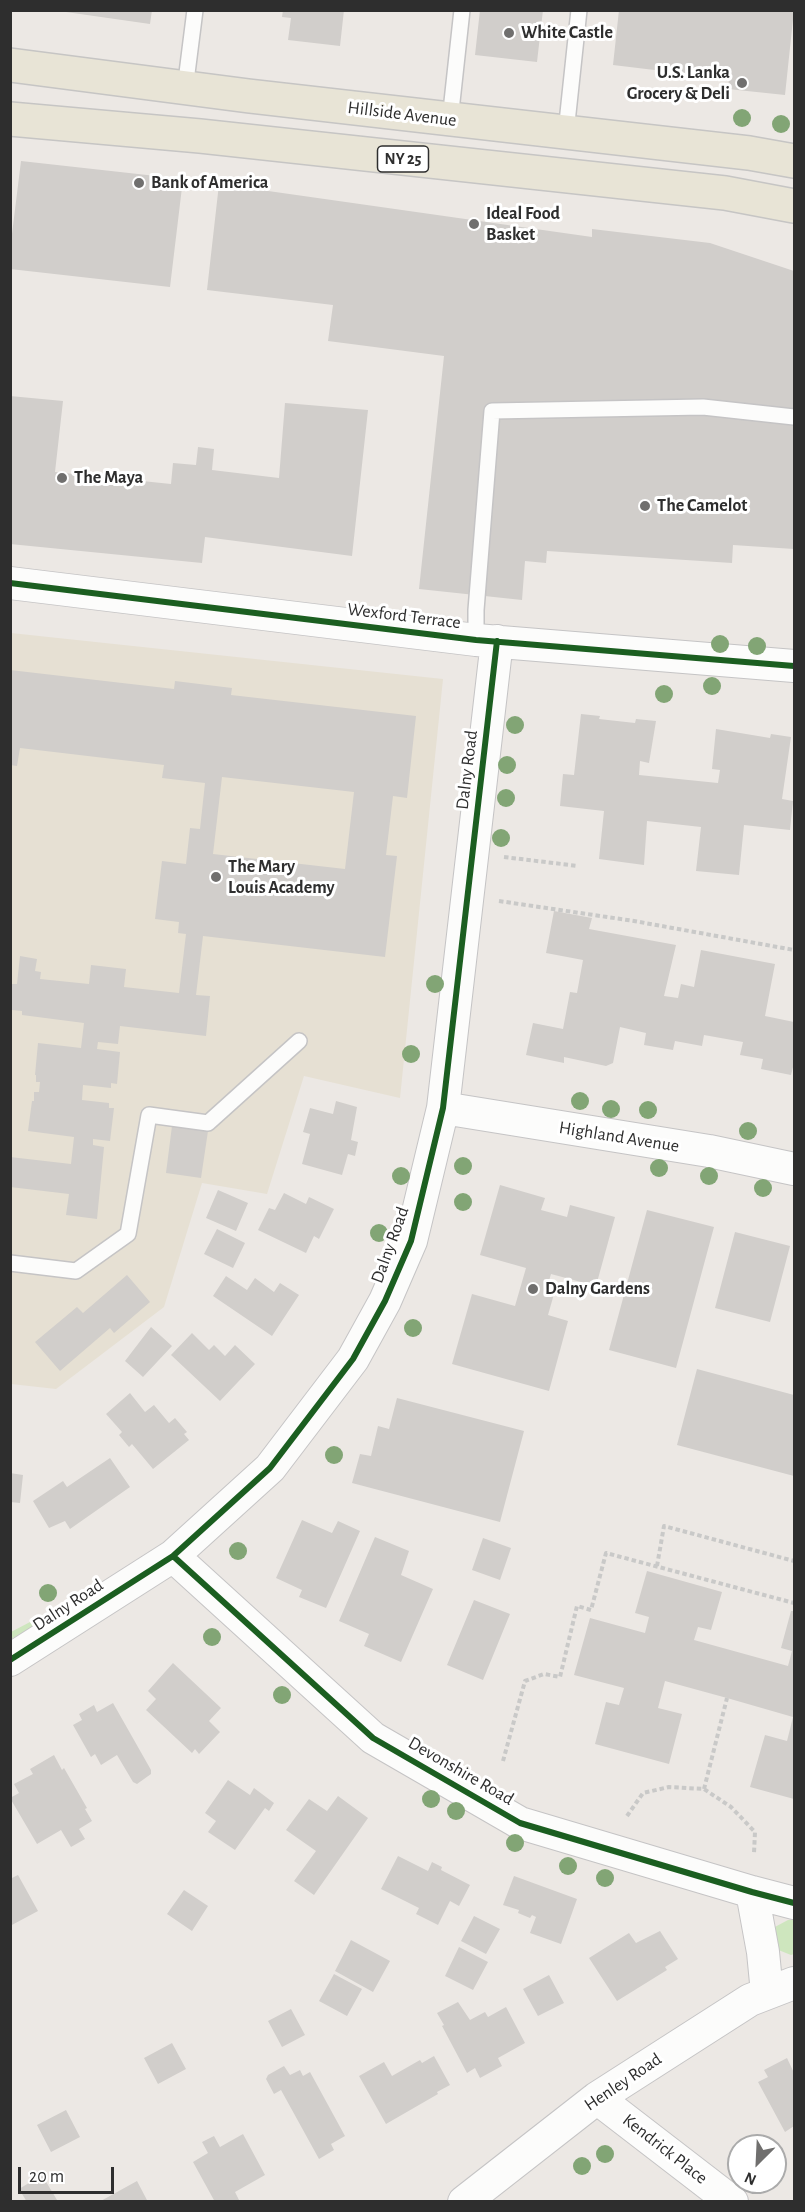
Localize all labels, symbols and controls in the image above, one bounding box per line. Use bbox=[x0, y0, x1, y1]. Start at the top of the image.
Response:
place label: White Castle bbox=[521, 22, 613, 44]
marker: White Castle bbox=[502, 26, 516, 40]
place label: U.S. Lanka Grocery & Deli bbox=[627, 62, 730, 104]
marker: U.S. Lanka Grocery & Deli bbox=[735, 76, 749, 90]
street label: Hillside Avenue bbox=[346, 97, 458, 131]
road number: NY 25 bbox=[378, 146, 428, 172]
place label: Bank of America bbox=[151, 172, 268, 194]
marker: Bank of America bbox=[132, 176, 146, 190]
place label: Ideal Food Basket bbox=[486, 203, 560, 246]
marker: Ideal Food Basket bbox=[467, 217, 481, 231]
place label: The Maya bbox=[74, 467, 143, 489]
marker: The Maya bbox=[55, 471, 69, 485]
place label: The Camelot bbox=[657, 495, 747, 517]
marker: The Camelot bbox=[638, 499, 652, 513]
street label: Wexford Terrace bbox=[346, 598, 462, 634]
street label: Dalny Road bbox=[451, 729, 483, 811]
place label: The Mary Louis Academy bbox=[228, 856, 334, 898]
marker: The Mary Louis Academy bbox=[209, 870, 223, 884]
street label: Highland Avenue bbox=[557, 1117, 681, 1157]
street label: Dalny Road bbox=[366, 1204, 414, 1286]
place label: Dalny Gardens bbox=[545, 1278, 650, 1300]
marker: Dalny Gardens bbox=[526, 1282, 540, 1296]
street label: Dalny Road bbox=[29, 1574, 107, 1636]
street label: Devonshire Road bbox=[404, 1732, 518, 1810]
street label: Henley Road bbox=[580, 2048, 666, 2116]
street label: Kendrick Place bbox=[618, 2109, 712, 2189]
north arrow bbox=[727, 2134, 787, 2194]
scale bar bbox=[21, 2155, 117, 2193]
text: 20 m bbox=[29, 2168, 64, 2186]
text: N bbox=[742, 2169, 759, 2188]

